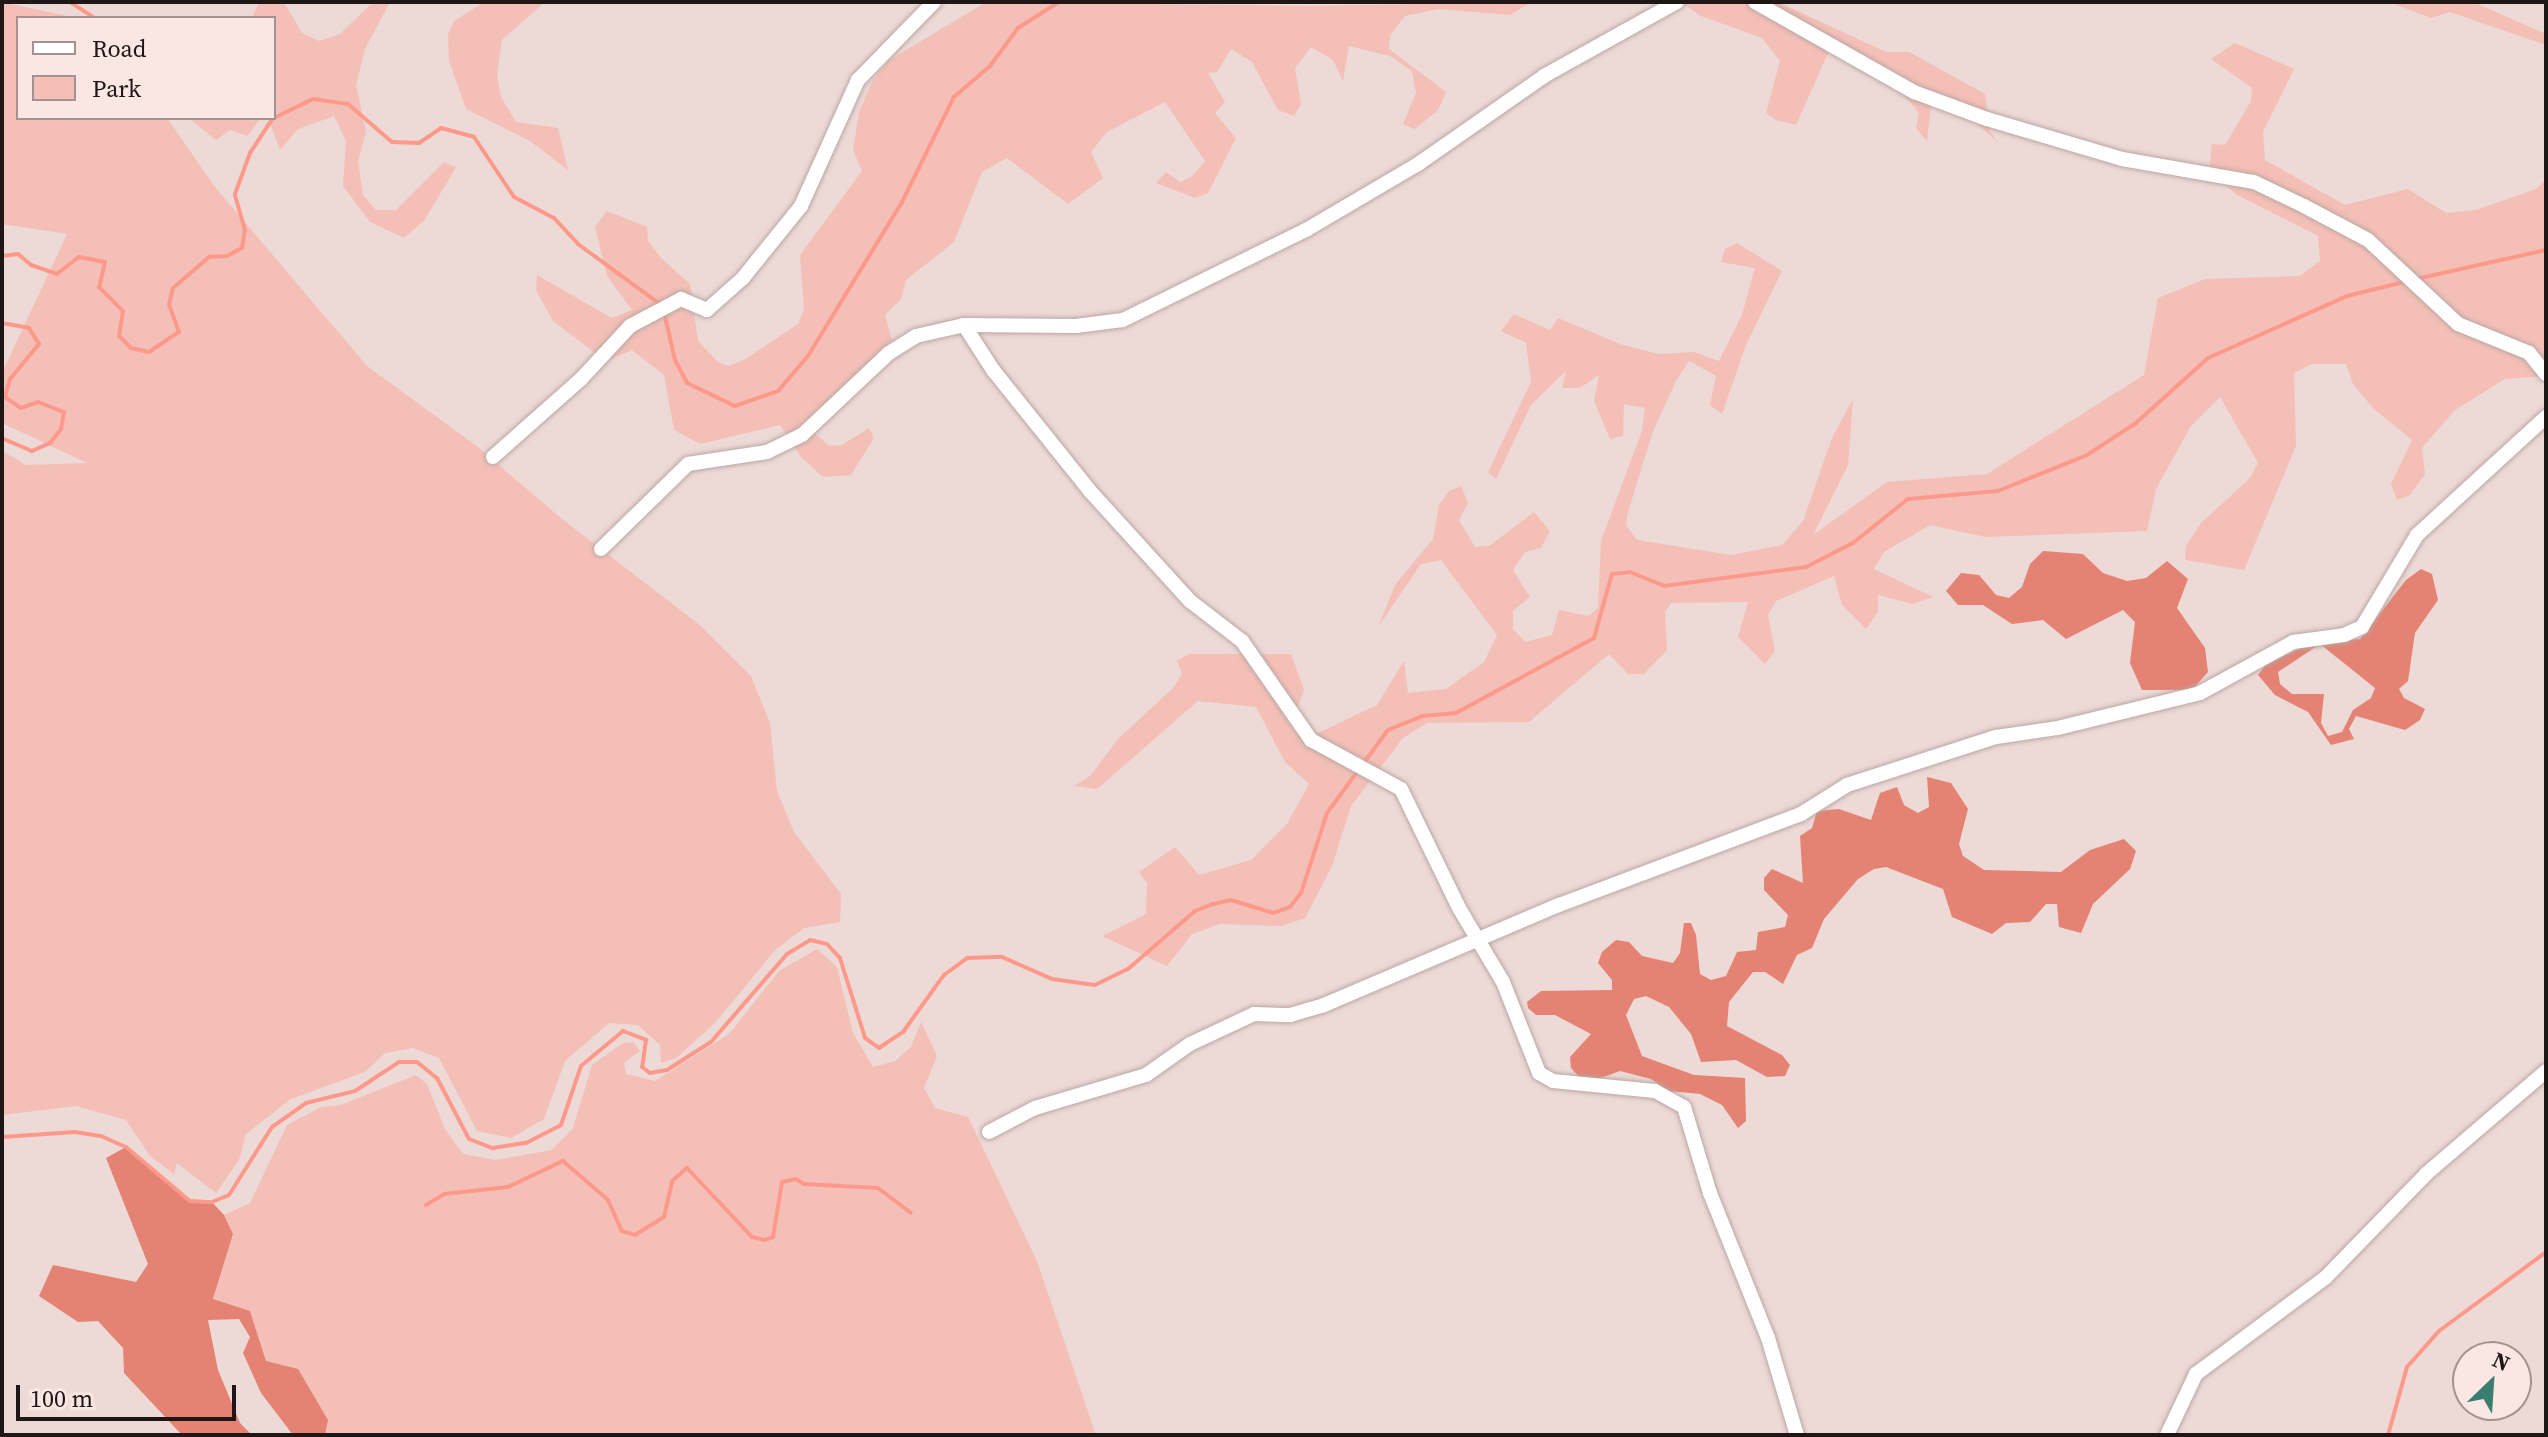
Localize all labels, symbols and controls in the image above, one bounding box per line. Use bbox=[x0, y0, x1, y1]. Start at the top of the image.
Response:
legend bbox=[16, 16, 276, 120]
text: Road bbox=[92, 32, 146, 65]
text: Park bbox=[92, 72, 141, 105]
north arrow bbox=[2452, 1341, 2532, 1421]
text: N bbox=[2488, 1344, 2515, 1378]
scale bar bbox=[20, 1369, 240, 1419]
text: 100 m bbox=[30, 1382, 93, 1415]

